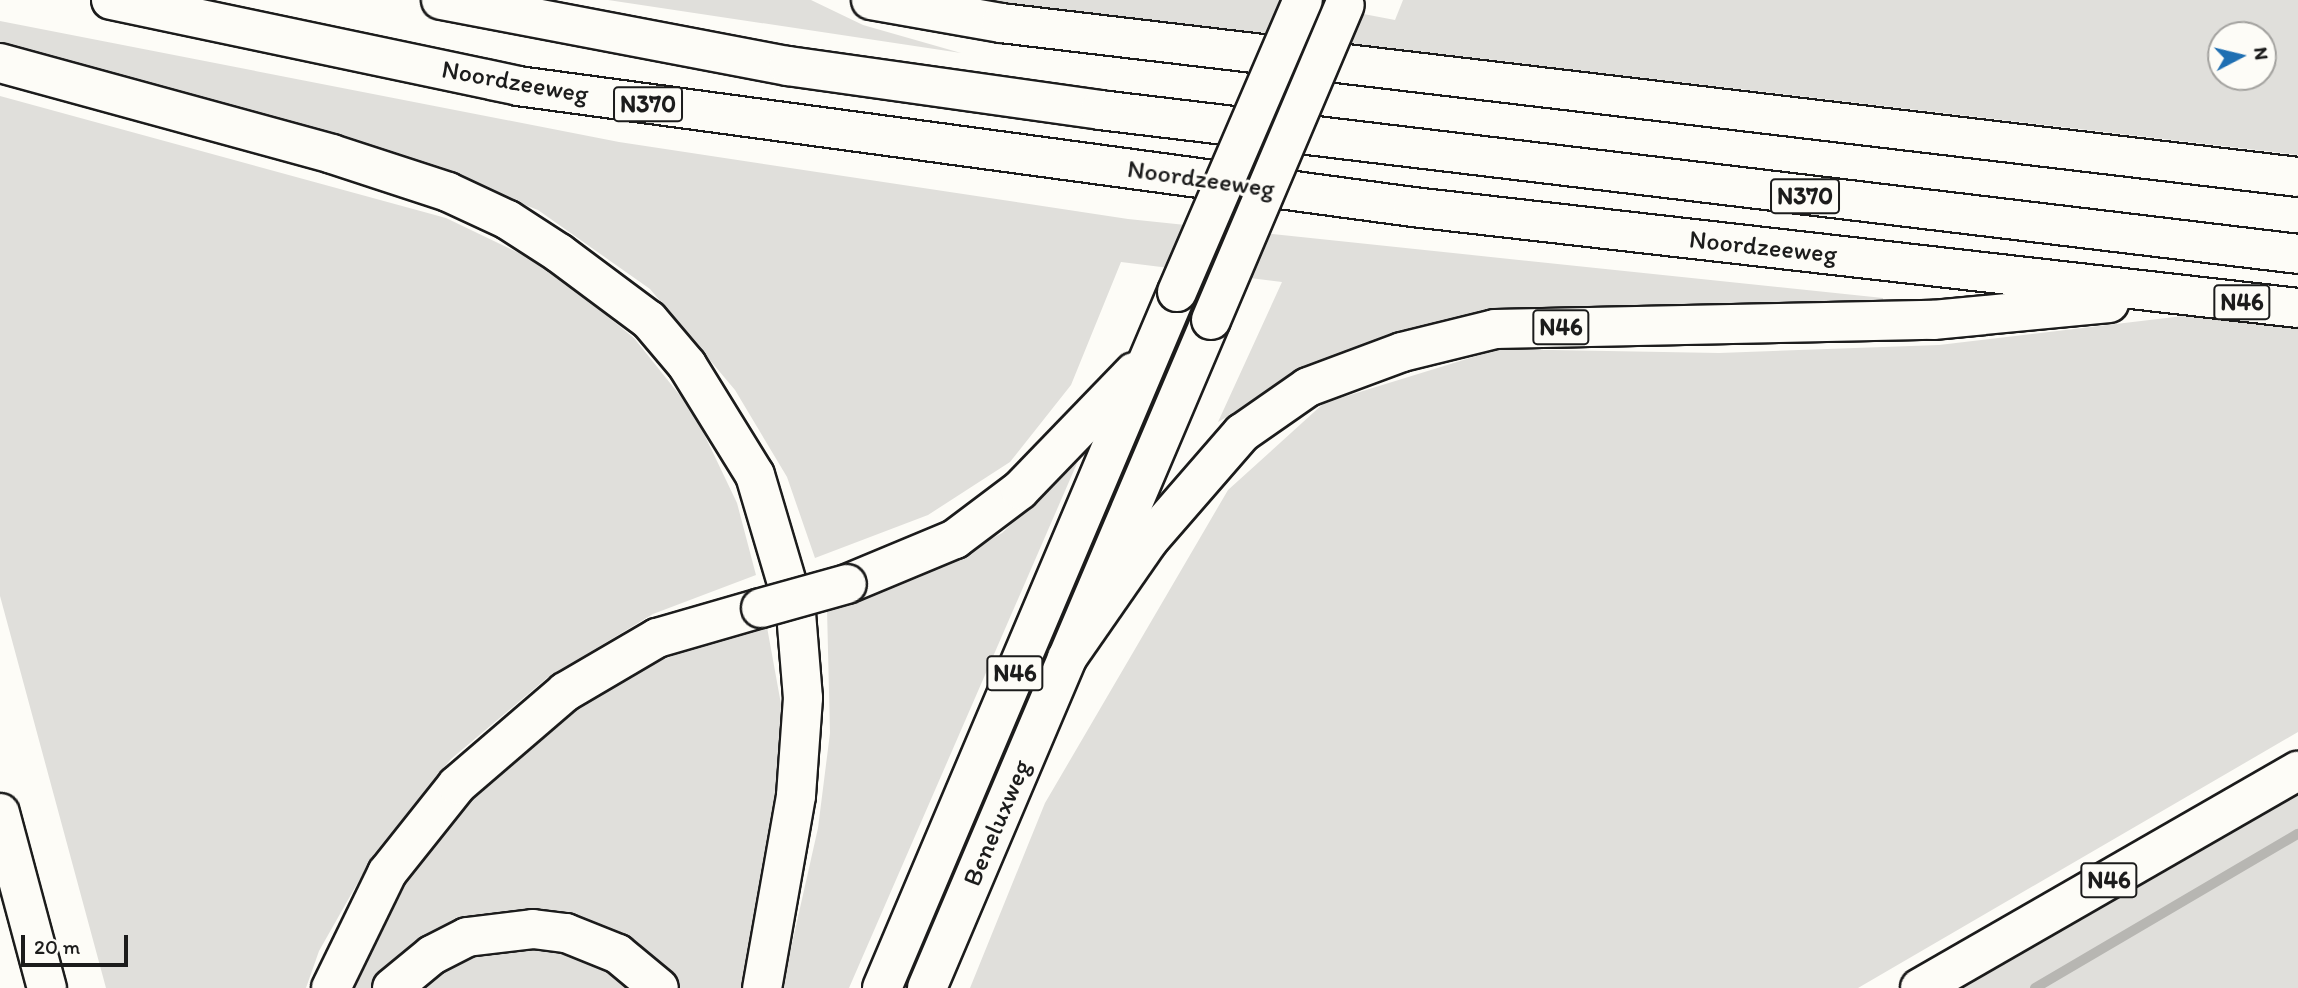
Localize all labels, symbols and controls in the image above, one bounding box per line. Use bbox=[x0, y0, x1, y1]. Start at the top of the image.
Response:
north arrow bbox=[2207, 21, 2277, 91]
text: N bbox=[2249, 46, 2274, 61]
street label: Noordzeeweg bbox=[439, 54, 591, 110]
road number: N370 bbox=[613, 84, 683, 124]
street label: Noordzeeweg bbox=[1125, 153, 1277, 205]
road number: N370 bbox=[1770, 176, 1840, 216]
street label: Noordzeeweg bbox=[1687, 224, 1839, 270]
road number: N46 bbox=[2212, 282, 2272, 323]
road number: N46 bbox=[1531, 306, 1591, 348]
road number: N46 bbox=[985, 652, 1045, 694]
street label: Beneluxweg bbox=[956, 755, 1038, 891]
road number: N46 bbox=[2079, 860, 2139, 900]
scale bar bbox=[24, 922, 131, 966]
text: 20 m bbox=[34, 934, 80, 959]

